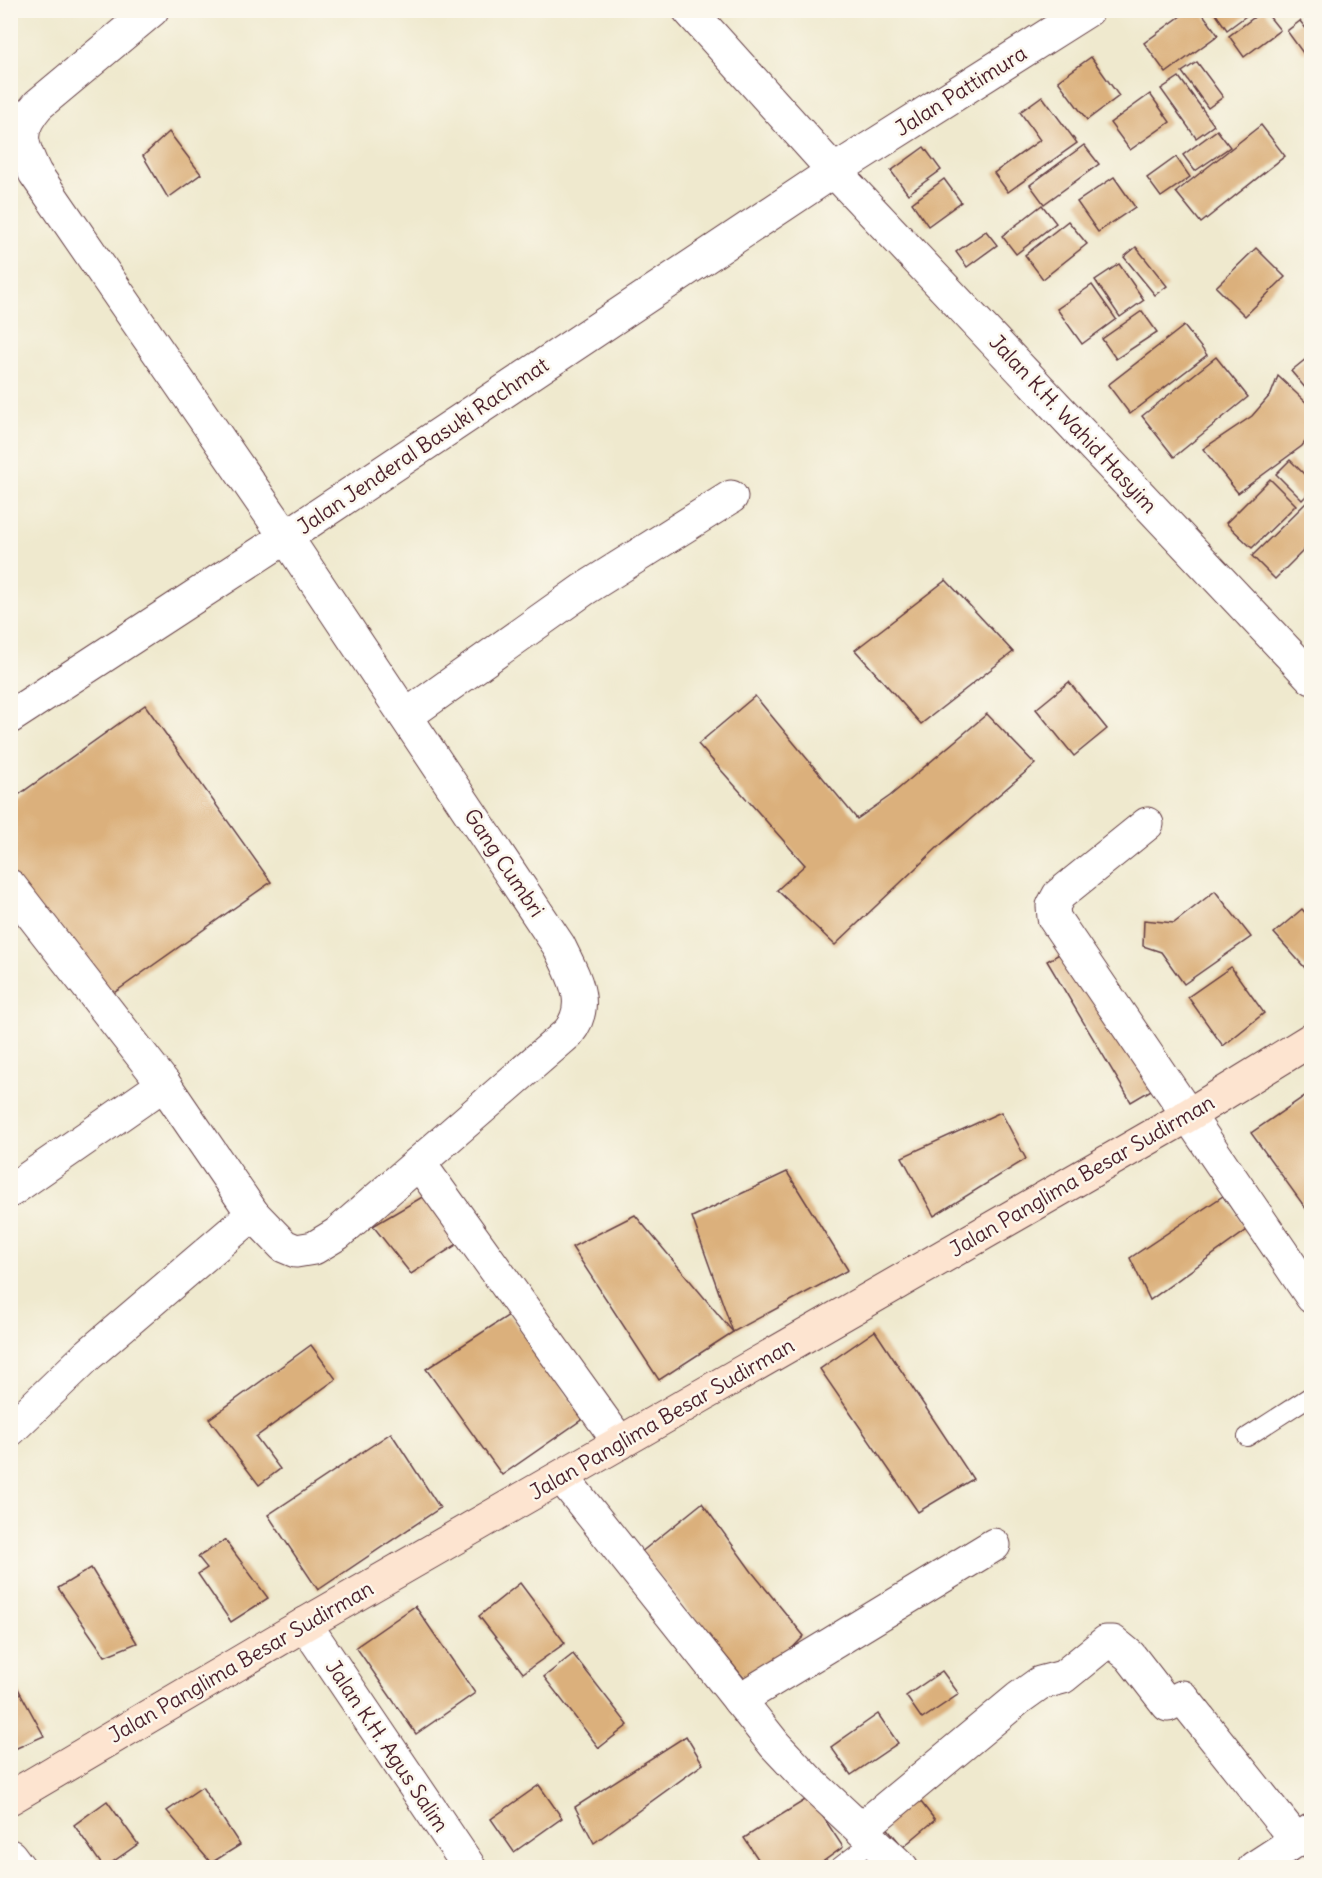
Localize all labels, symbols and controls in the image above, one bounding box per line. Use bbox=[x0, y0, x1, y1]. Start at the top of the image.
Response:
street label: Jalan Pattimura bbox=[890, 39, 1032, 142]
street label: Jalan K.H. Wahid Hasyim bbox=[984, 329, 1163, 519]
street label: Jalan Jenderal Basuki Rachmat bbox=[292, 351, 554, 540]
street label: Gang Cumbri bbox=[458, 803, 551, 922]
street label: Jalan Panglima Besar Sudirman bbox=[944, 1089, 1219, 1263]
street label: Jalan Panglima Besar Sudirman bbox=[524, 1332, 799, 1506]
street label: Jalan Panglima Besar Sudirman bbox=[103, 1575, 378, 1749]
street label: Jalan K.H. Agus Salim bbox=[320, 1655, 455, 1837]

